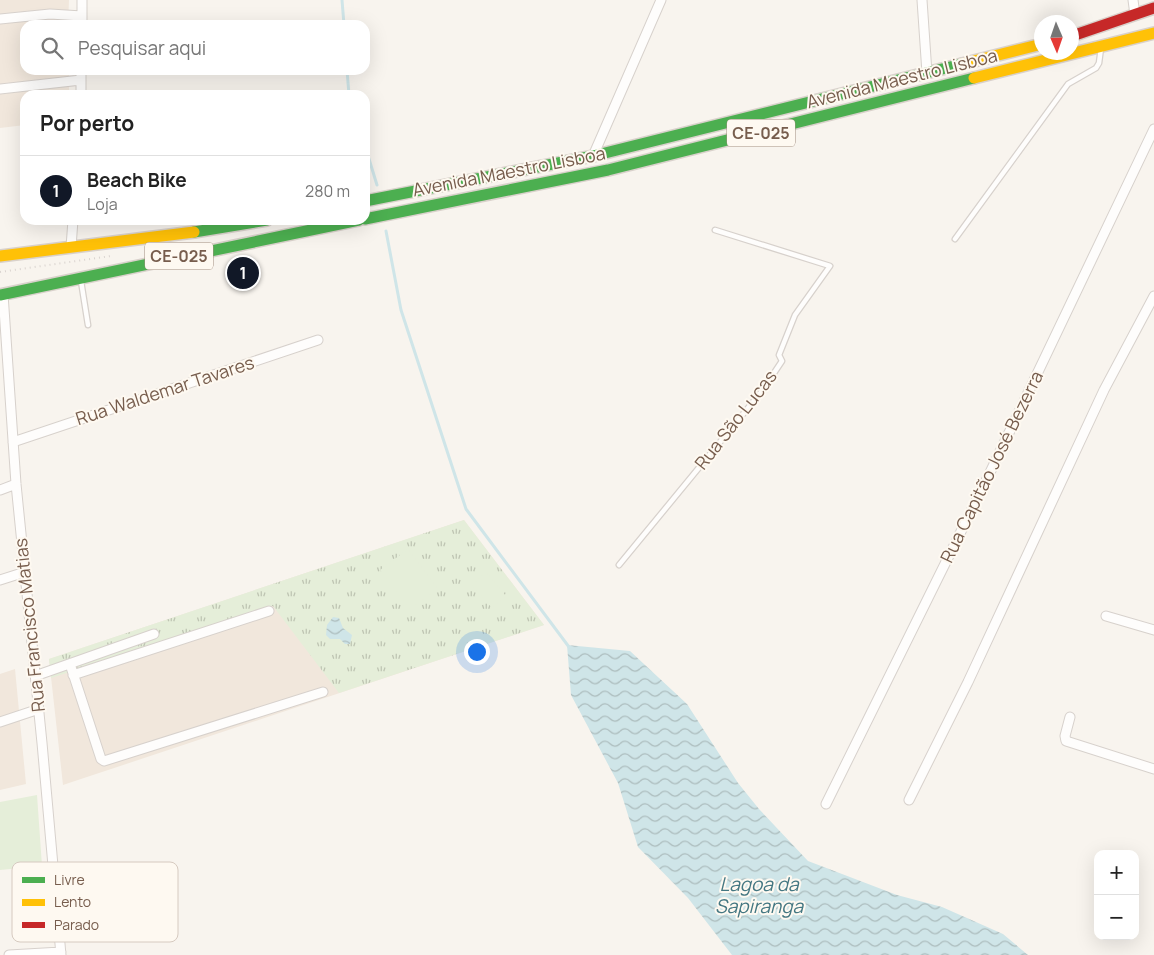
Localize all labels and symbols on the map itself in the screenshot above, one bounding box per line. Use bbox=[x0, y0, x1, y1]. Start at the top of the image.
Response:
north arrow bbox=[1034, 15, 1079, 60]
street label: Avenida Maestro Lisboa bbox=[804, 43, 1000, 113]
road number: CE-025 bbox=[727, 120, 795, 146]
street label: Avenida Maestro Lisboa bbox=[410, 141, 607, 201]
road number: CE-025 bbox=[145, 242, 213, 270]
pin: 1 bbox=[227, 254, 259, 292]
street label: Rua Waldemar Tavares bbox=[72, 350, 257, 430]
street label: Rua São Lucas bbox=[689, 365, 782, 474]
street label: Rua Capitão José Bezerra bbox=[934, 367, 1048, 567]
street label: Rua Francisco Matias bbox=[8, 537, 50, 713]
your location bbox=[464, 639, 490, 665]
legend bbox=[12, 862, 178, 942]
text: Livre bbox=[54, 870, 85, 889]
water label: Lagoa da Sapiranga bbox=[715, 871, 804, 919]
text: Lento bbox=[54, 892, 91, 911]
text: Parado bbox=[54, 915, 99, 934]

